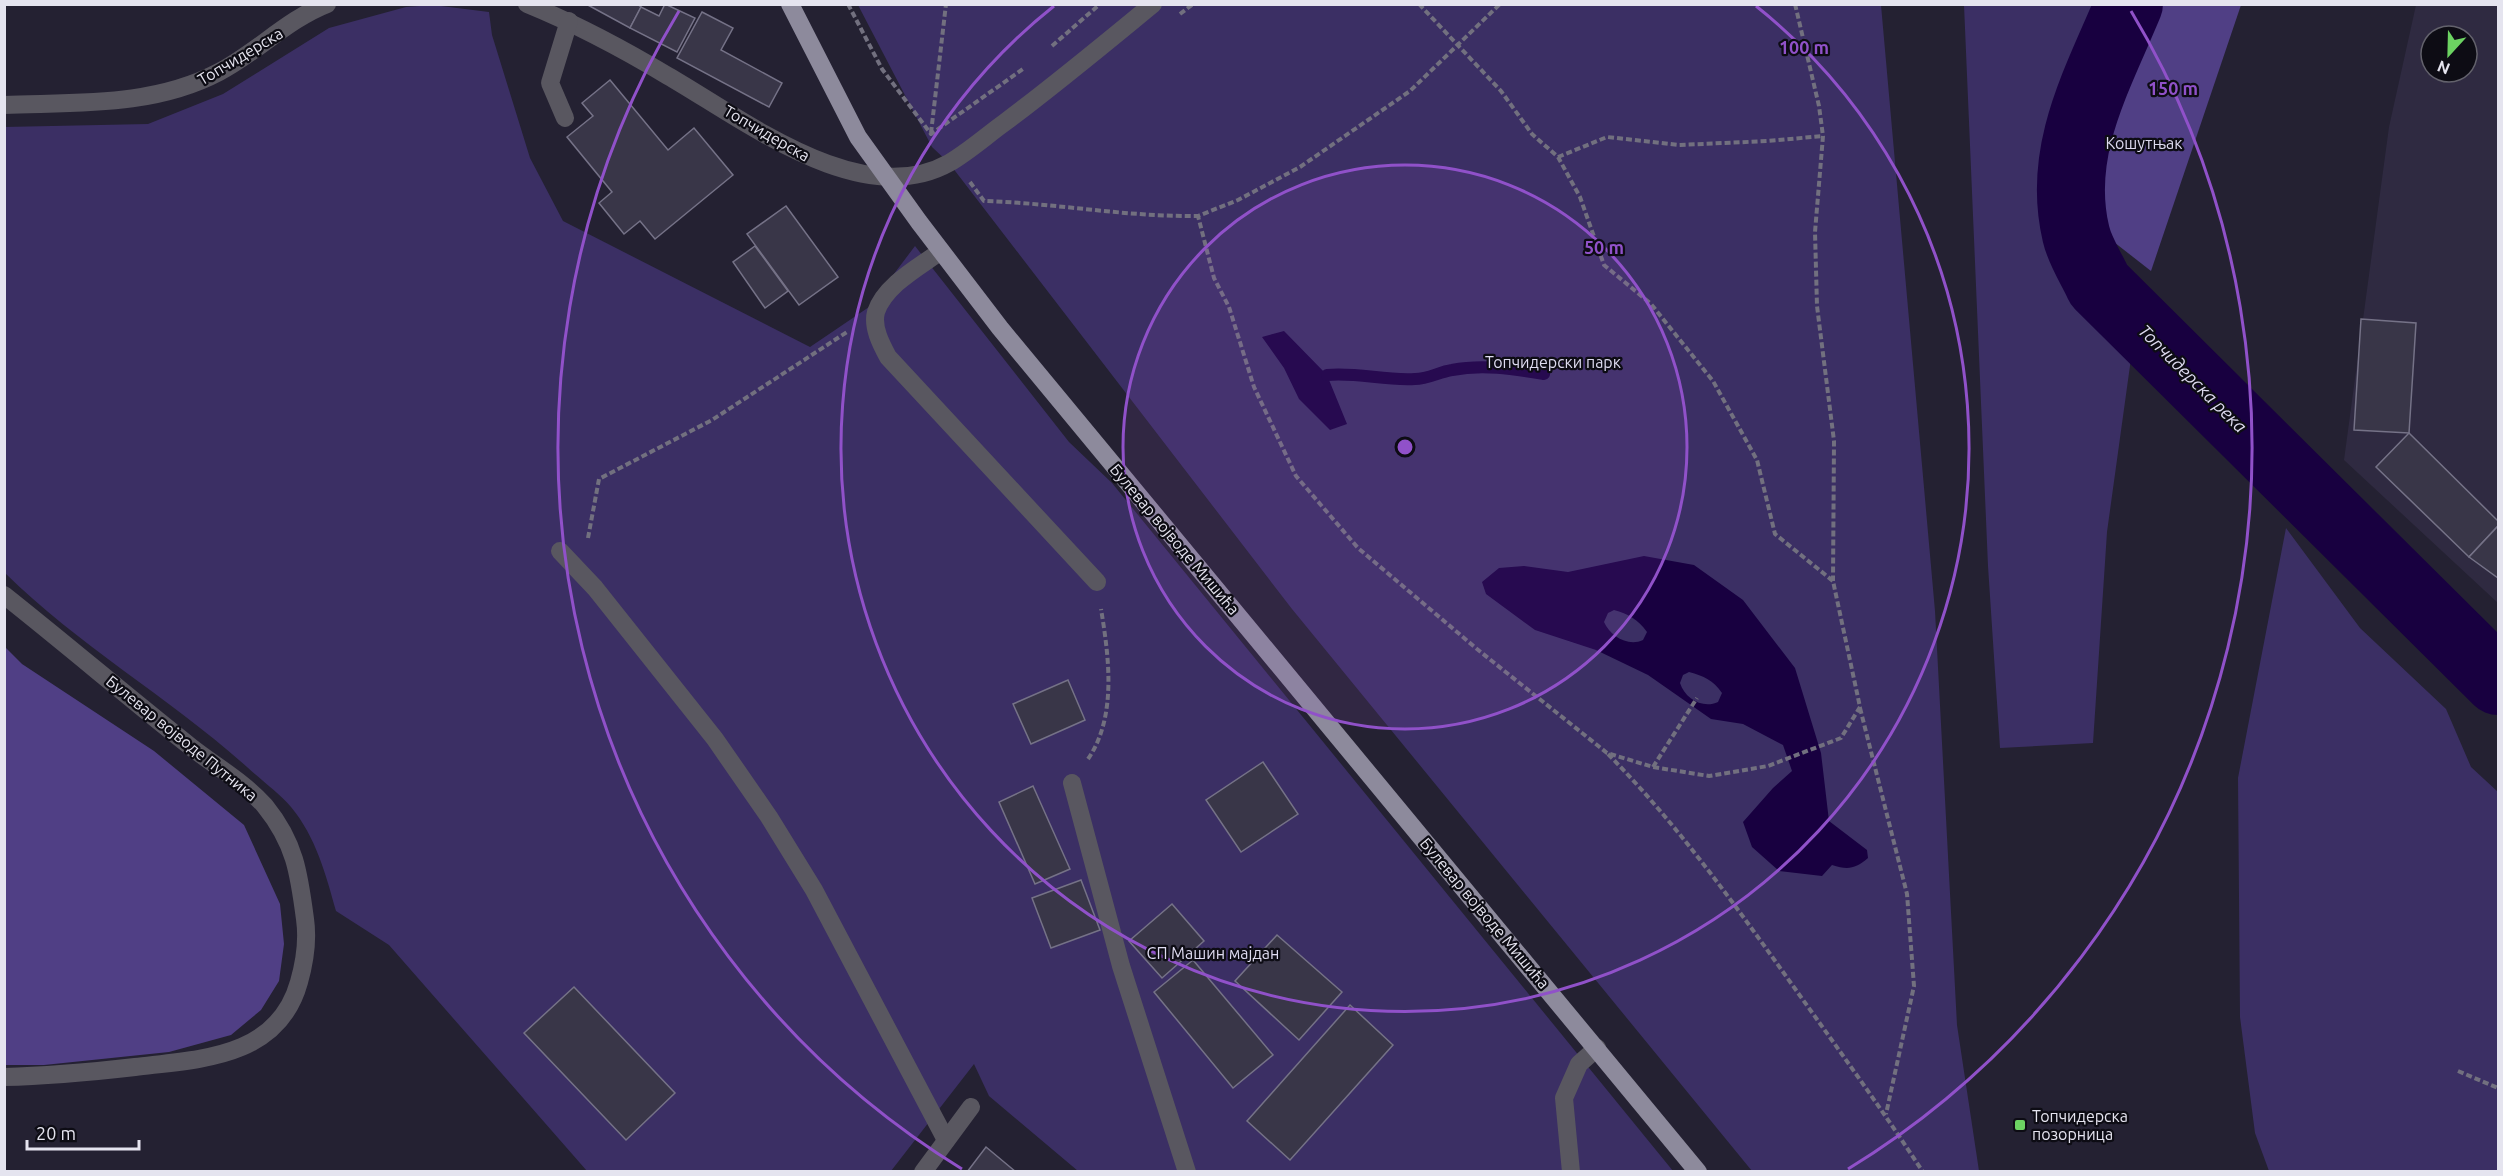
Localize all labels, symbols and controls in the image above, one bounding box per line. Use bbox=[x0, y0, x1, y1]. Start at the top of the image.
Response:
street label: Топчидерска bbox=[194, 24, 286, 88]
north arrow bbox=[2419, 24, 2479, 84]
text: 100 m bbox=[1779, 37, 1829, 57]
text: N bbox=[2434, 57, 2452, 78]
text: 150 m bbox=[2148, 78, 2198, 98]
street label: Топчидерска bbox=[721, 101, 813, 165]
park label: Кошутњак bbox=[2105, 134, 2183, 152]
text: 50 m bbox=[1584, 237, 1624, 257]
water label: Топчидерска река bbox=[2135, 320, 2251, 436]
park label: Топчидерски парк bbox=[1485, 353, 1621, 371]
centre of rings bbox=[1395, 437, 1415, 457]
street label: Булевар војводе Мишића bbox=[1107, 460, 1243, 618]
street label: Булевар војводе Путника bbox=[103, 671, 261, 805]
street label: Булевар војводе Мишића bbox=[1417, 834, 1553, 992]
park label: СП Машин мајдан bbox=[1147, 944, 1279, 962]
place label: Топчидерска позорница bbox=[2032, 1107, 2128, 1143]
scale bar bbox=[27, 1113, 140, 1151]
marker: Топчидерска позорница bbox=[2013, 1118, 2027, 1132]
text: 20 m bbox=[36, 1123, 76, 1143]

